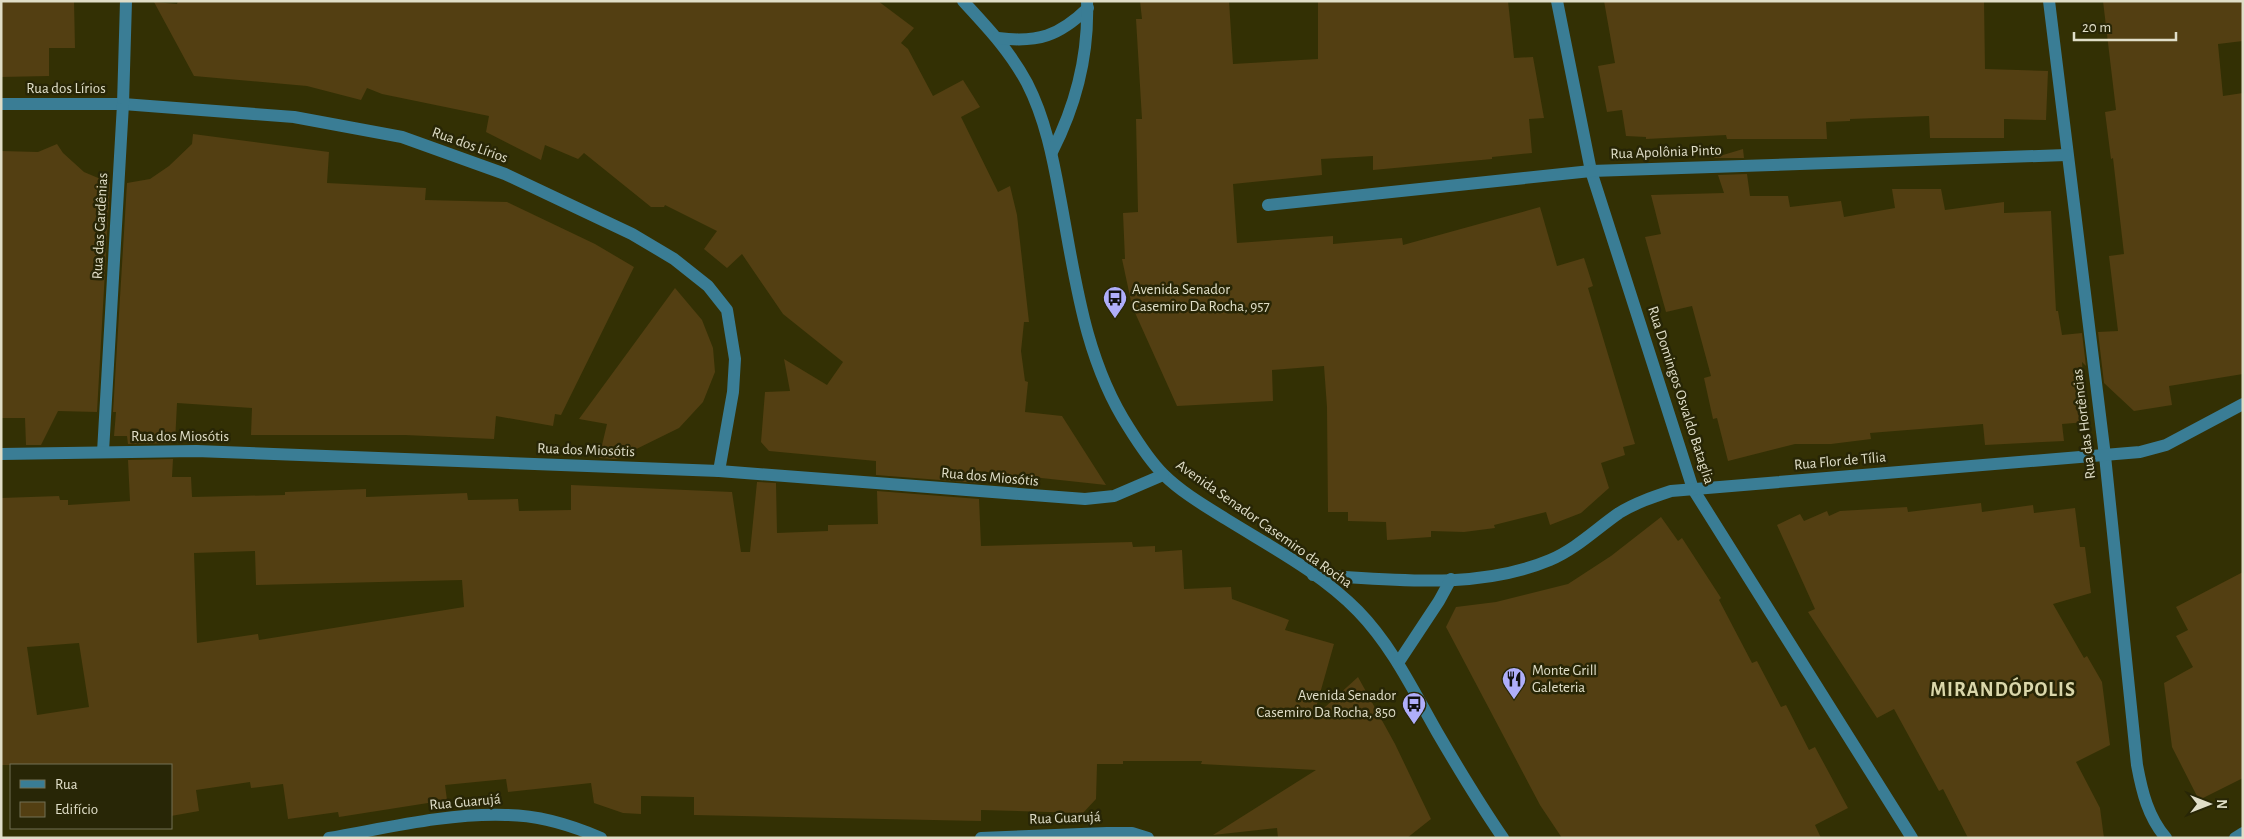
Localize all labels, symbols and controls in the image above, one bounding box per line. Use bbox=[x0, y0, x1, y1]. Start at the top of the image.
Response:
scale bar bbox=[2074, 10, 2176, 42]
text: 20 m bbox=[2082, 20, 2111, 35]
street label: Rua dos Lírios bbox=[26, 81, 106, 96]
street label: Rua dos Lírios bbox=[430, 124, 510, 166]
street label: Rua Apolônia Pinto bbox=[1610, 143, 1722, 161]
street label: Rua das Gardênias bbox=[90, 172, 110, 280]
place label: Avenida Senador Casemiro Da Rocha, 957 bbox=[1132, 282, 1270, 314]
bus stop icon: Avenida Senador Casemiro Da Rocha, 957 bbox=[1102, 285, 1128, 319]
street label: Rua Domingos Osvaldo Bataglia bbox=[1645, 304, 1717, 486]
street label: Rua das Hortências bbox=[2070, 368, 2098, 480]
street label: Rua dos Miosótis bbox=[131, 429, 229, 444]
street label: Rua dos Miosótis bbox=[537, 441, 635, 459]
street label: Rua Flor de Tília bbox=[1793, 450, 1887, 472]
street label: Avenida Senador Casemiro da Rocha bbox=[1173, 457, 1355, 591]
street label: Rua dos Miosótis bbox=[941, 465, 1039, 489]
place label: Monte Grill Galeteria bbox=[1532, 663, 1597, 695]
restaurant icon: Monte Grill Galeteria bbox=[1501, 666, 1527, 700]
district label: MIRANDÓPOLIS bbox=[1930, 677, 2076, 700]
place label: Avenida Senador Casemiro Da Rocha, 850 bbox=[1257, 688, 1396, 720]
bus stop icon: Avenida Senador Casemiro Da Rocha, 850 bbox=[1401, 691, 1427, 725]
legend bbox=[10, 764, 172, 829]
text: Rua bbox=[55, 777, 78, 792]
north arrow bbox=[2184, 779, 2234, 829]
street label: Rua Guarujá bbox=[429, 791, 501, 813]
text: N bbox=[2214, 799, 2228, 809]
text: Edifício bbox=[55, 802, 98, 817]
street label: Rua Guarujá bbox=[1029, 809, 1101, 827]

